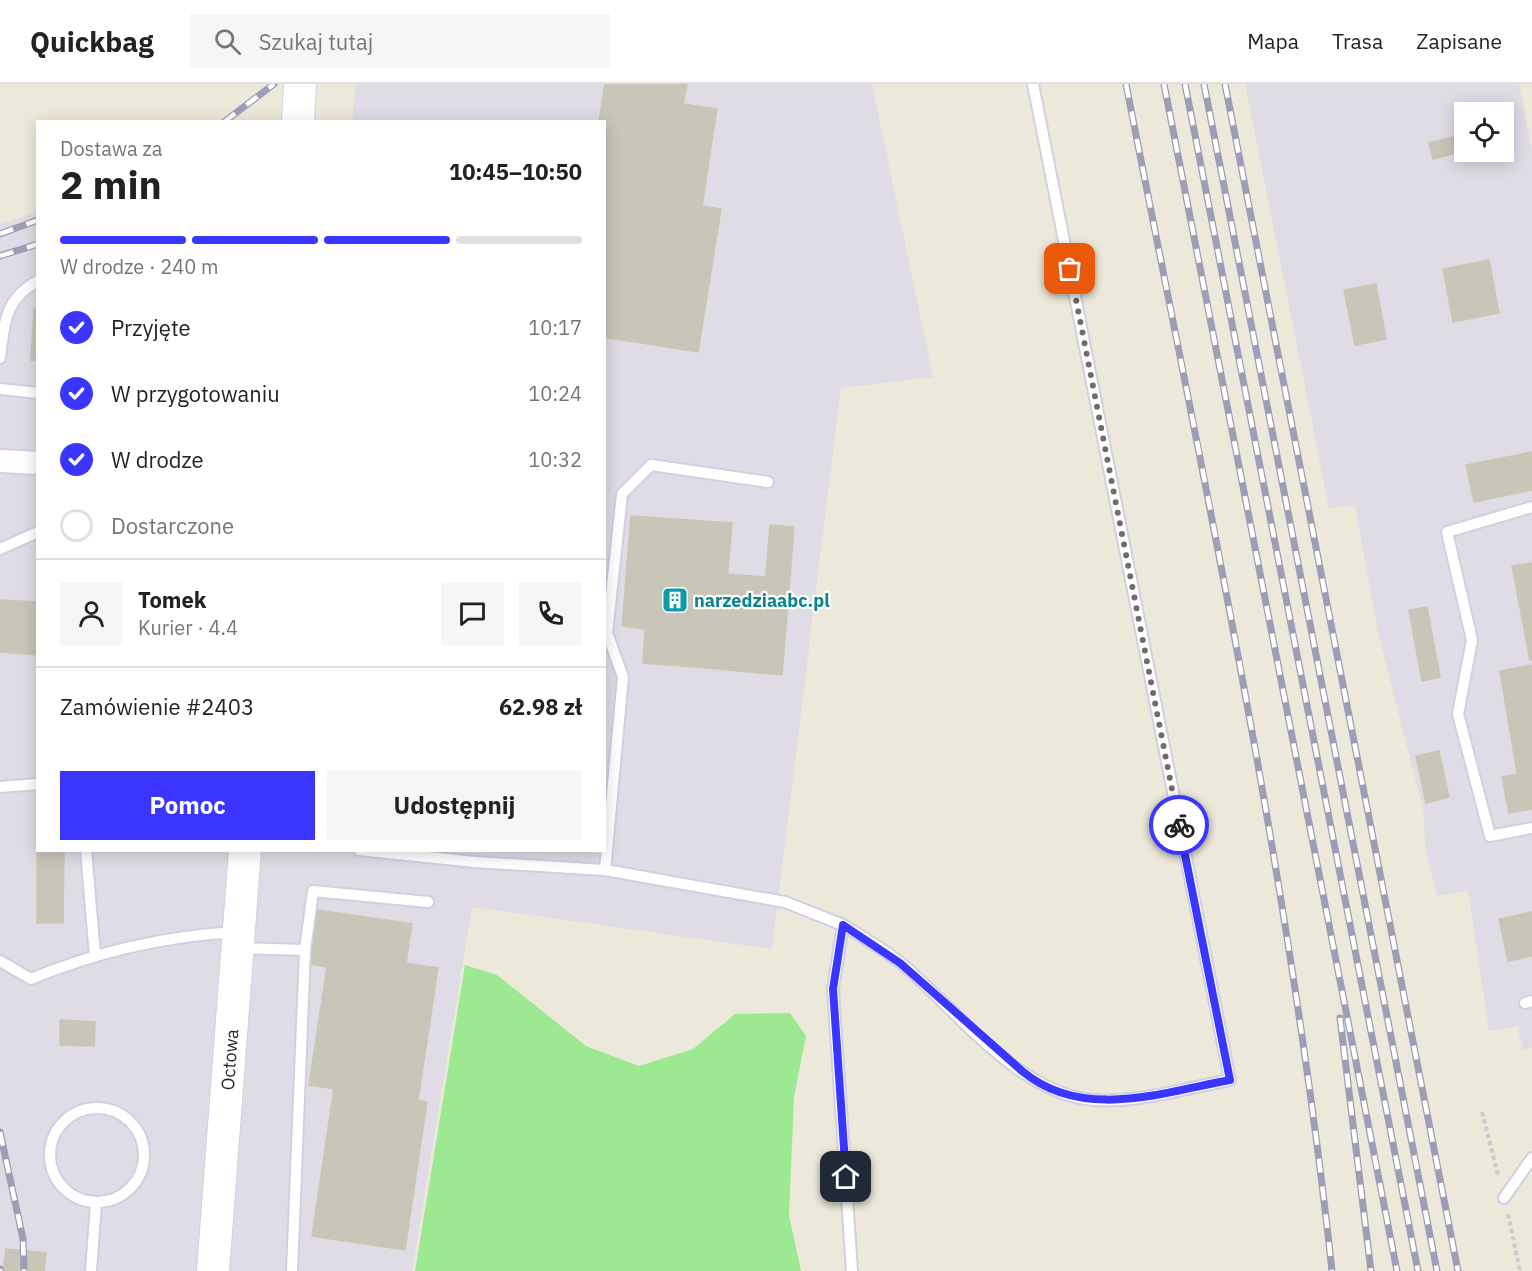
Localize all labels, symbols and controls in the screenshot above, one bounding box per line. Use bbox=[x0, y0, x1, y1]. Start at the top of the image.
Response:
search box bbox=[190, 14, 610, 68]
text: Quickbag bbox=[30, 23, 154, 60]
icon: search bbox=[211, 25, 244, 58]
text: Szukaj tutaj bbox=[259, 27, 373, 56]
text: Mapa bbox=[1247, 27, 1299, 55]
text: Trasa bbox=[1332, 27, 1383, 55]
text: Zapisane bbox=[1416, 27, 1502, 55]
map controls bbox=[1454, 102, 1514, 162]
button: locate bbox=[1454, 102, 1514, 162]
text: Dostawa za bbox=[60, 135, 162, 162]
text: 10:45–10:50 bbox=[449, 157, 582, 186]
text: 2 min bbox=[60, 159, 162, 210]
pin bbox=[1044, 243, 1095, 294]
icon: bag bbox=[1053, 252, 1086, 285]
text: W drodze · 240 m bbox=[60, 253, 218, 280]
icon: check bbox=[60, 311, 93, 344]
text: Przyjęte bbox=[111, 313, 191, 342]
text: 10:17 bbox=[528, 314, 582, 341]
icon: check bbox=[60, 377, 93, 410]
text: W przygotowaniu bbox=[111, 379, 280, 408]
text: 10:24 bbox=[528, 380, 582, 407]
icon: check bbox=[60, 443, 93, 476]
text: W drodze bbox=[111, 445, 204, 474]
text: 10:32 bbox=[528, 446, 582, 473]
text: Dostarczone bbox=[111, 511, 234, 540]
button: person bbox=[60, 582, 123, 645]
button: chat bbox=[441, 582, 504, 645]
button: phone bbox=[519, 582, 582, 645]
text: Tomek bbox=[138, 585, 207, 614]
building icon: narzedziaabc.pl bbox=[660, 585, 690, 615]
place label: narzedziaabc.pl bbox=[694, 589, 830, 612]
text: Kurier · 4.4 bbox=[138, 614, 238, 641]
text: Zamówienie #2403 bbox=[60, 692, 254, 721]
text: 62.98 zł bbox=[499, 692, 582, 721]
button: Pomoc bbox=[60, 771, 315, 840]
button: Udostępnij bbox=[327, 771, 582, 840]
courier bbox=[1149, 795, 1209, 855]
icon: bike bbox=[1163, 809, 1196, 842]
street label: Octowa bbox=[215, 1028, 243, 1091]
pin bbox=[820, 1151, 871, 1202]
icon: home bbox=[829, 1160, 862, 1193]

